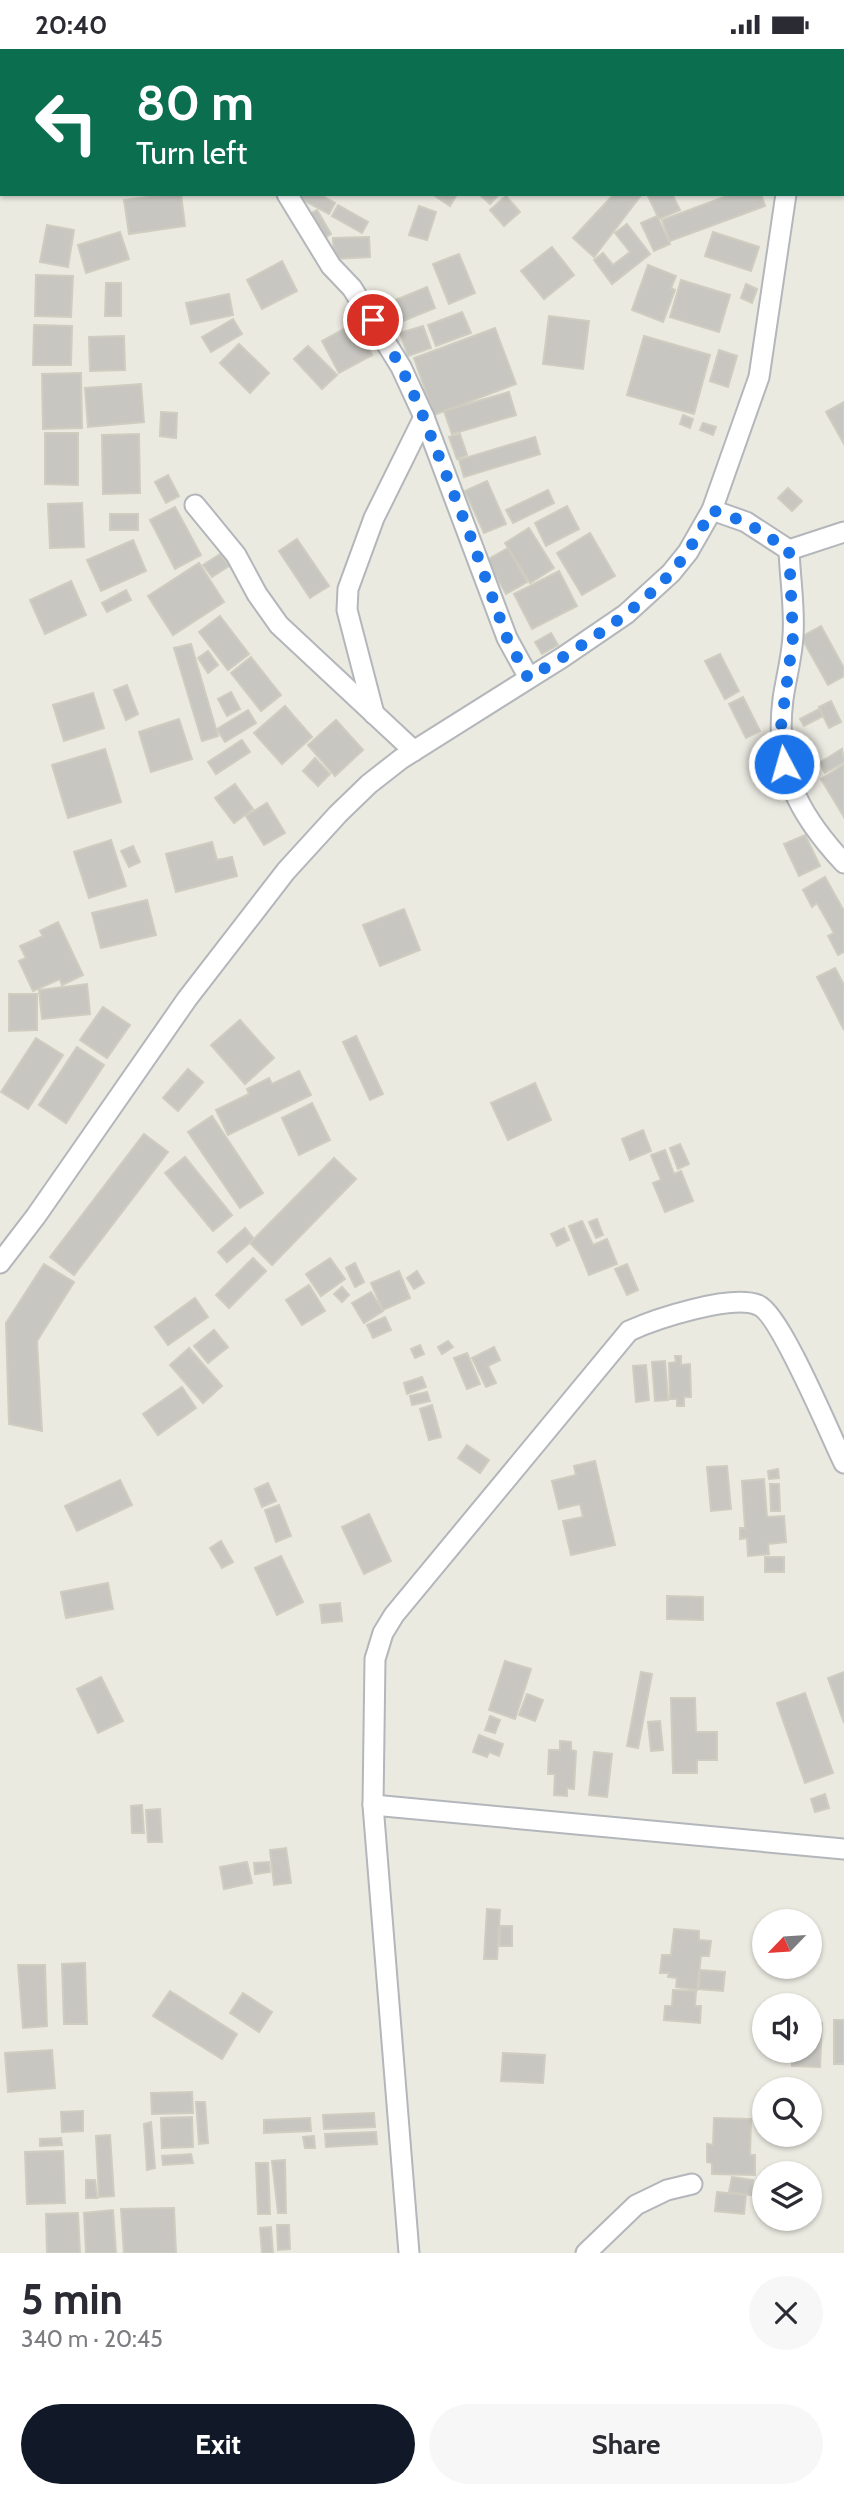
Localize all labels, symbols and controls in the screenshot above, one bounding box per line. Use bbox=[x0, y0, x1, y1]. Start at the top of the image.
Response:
text: 20:40 bbox=[35, 9, 107, 41]
text: 80 m bbox=[136, 73, 254, 132]
icon: left bbox=[21, 77, 112, 168]
text: Turn left bbox=[136, 133, 247, 172]
pin bbox=[343, 290, 403, 350]
icon: arrive bbox=[354, 301, 392, 339]
position arrow bbox=[747, 727, 821, 801]
north arrow bbox=[752, 1909, 822, 1979]
map controls bbox=[752, 1909, 822, 2231]
button: sound bbox=[752, 1993, 822, 2063]
button: search bbox=[752, 2077, 822, 2147]
button: layers bbox=[752, 2161, 822, 2231]
text: 5 min bbox=[21, 2273, 123, 2325]
button: close bbox=[749, 2276, 823, 2350]
text: 340 m · 20:45 bbox=[21, 2325, 163, 2353]
button: Exit bbox=[21, 2404, 415, 2484]
button: Share bbox=[429, 2404, 823, 2484]

